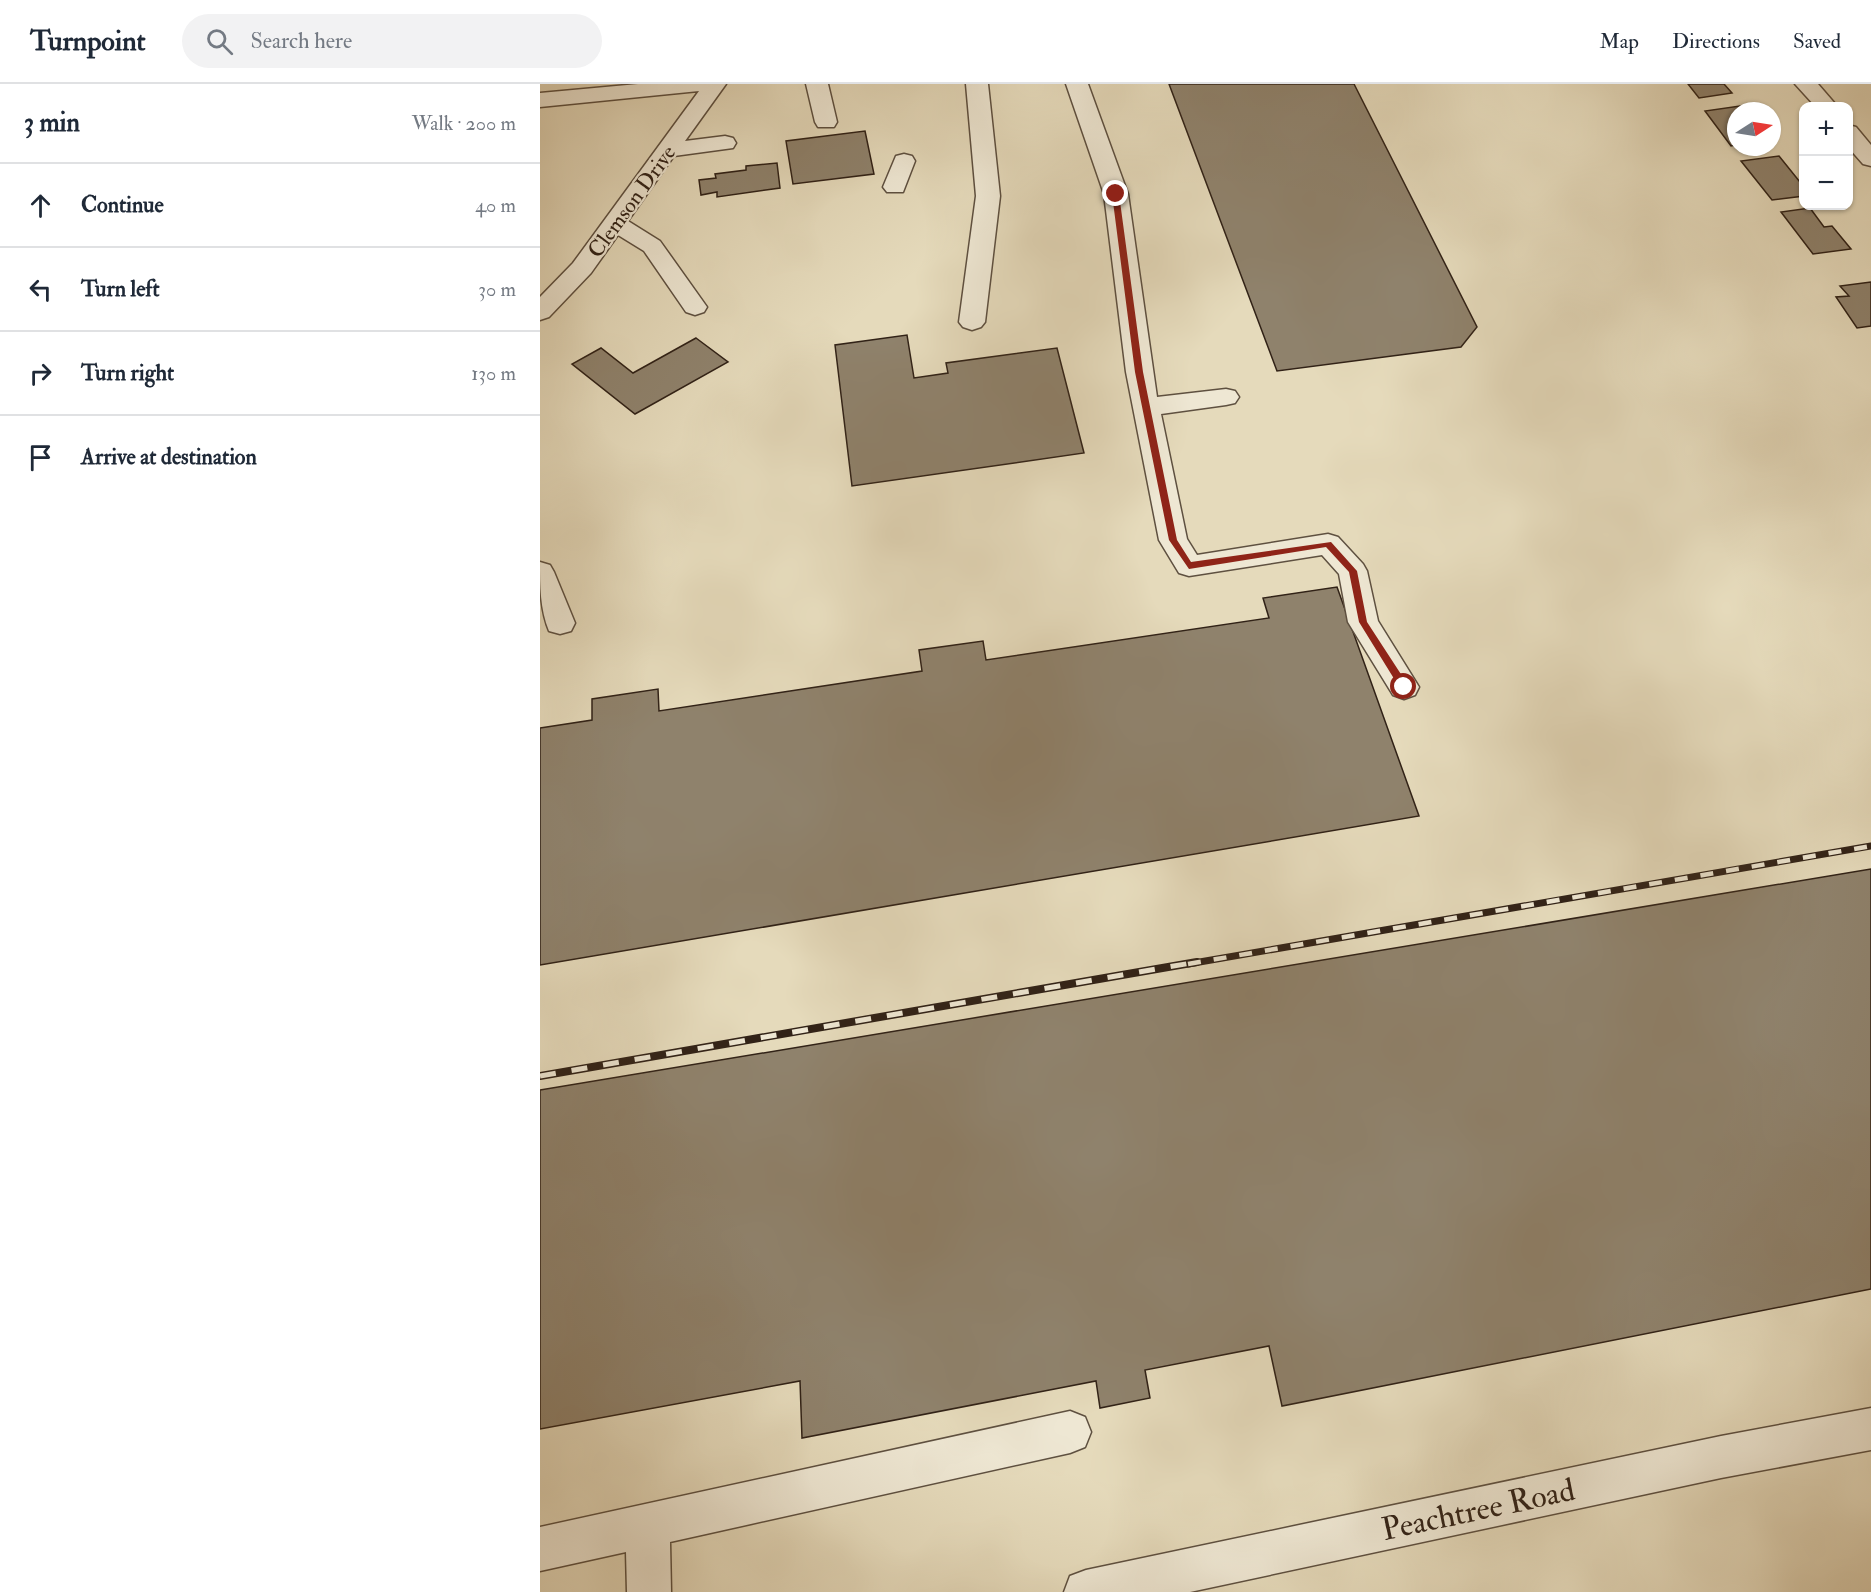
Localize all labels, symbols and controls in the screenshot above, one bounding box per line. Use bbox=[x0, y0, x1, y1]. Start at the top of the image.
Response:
search box bbox=[182, 14, 602, 68]
text: Turnpoint bbox=[30, 24, 146, 59]
icon: search bbox=[203, 25, 236, 58]
text: Search here bbox=[251, 27, 352, 55]
text: Map bbox=[1599, 28, 1639, 55]
text: Directions bbox=[1672, 28, 1760, 55]
text: Saved bbox=[1793, 28, 1841, 55]
north arrow bbox=[1727, 102, 1781, 156]
map controls bbox=[1799, 102, 1853, 210]
button: + bbox=[1799, 102, 1853, 156]
text: 3 min bbox=[24, 107, 80, 139]
text: Walk · 200 m bbox=[412, 111, 516, 136]
street label: Clemson Drive bbox=[582, 140, 682, 263]
button: − bbox=[1799, 156, 1853, 210]
route end bbox=[1102, 180, 1128, 206]
icon: ahead bbox=[24, 189, 57, 222]
text: Continue bbox=[81, 191, 164, 219]
text: 40 m bbox=[475, 193, 516, 218]
icon: left bbox=[24, 273, 57, 306]
text: Turn left bbox=[81, 275, 160, 303]
text: 30 m bbox=[478, 277, 516, 302]
icon: right bbox=[24, 357, 57, 390]
text: Turn right bbox=[81, 359, 174, 387]
text: 130 m bbox=[471, 361, 516, 386]
icon: arrive bbox=[24, 441, 57, 474]
text: Arrive at destination bbox=[81, 443, 257, 471]
route start bbox=[1390, 673, 1416, 699]
street label: Peachtree Road bbox=[1378, 1470, 1579, 1550]

